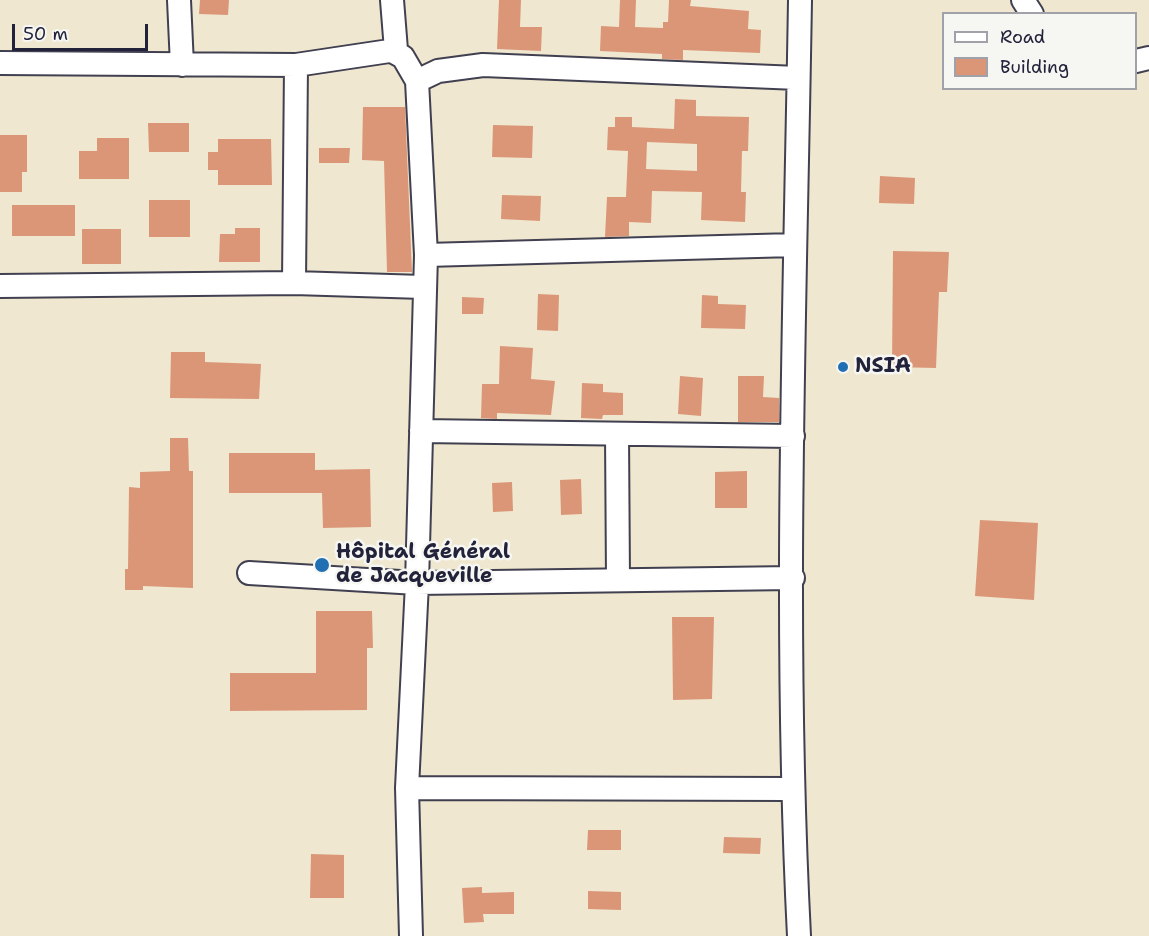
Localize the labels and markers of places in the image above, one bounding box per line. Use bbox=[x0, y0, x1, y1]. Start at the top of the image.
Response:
place label: NSIA bbox=[855, 354, 911, 380]
marker: NSIA bbox=[836, 360, 850, 374]
place label: Hôpital Général de Jacqueville bbox=[336, 540, 510, 590]
marker: Hôpital Général de Jacqueville bbox=[313, 556, 331, 574]

